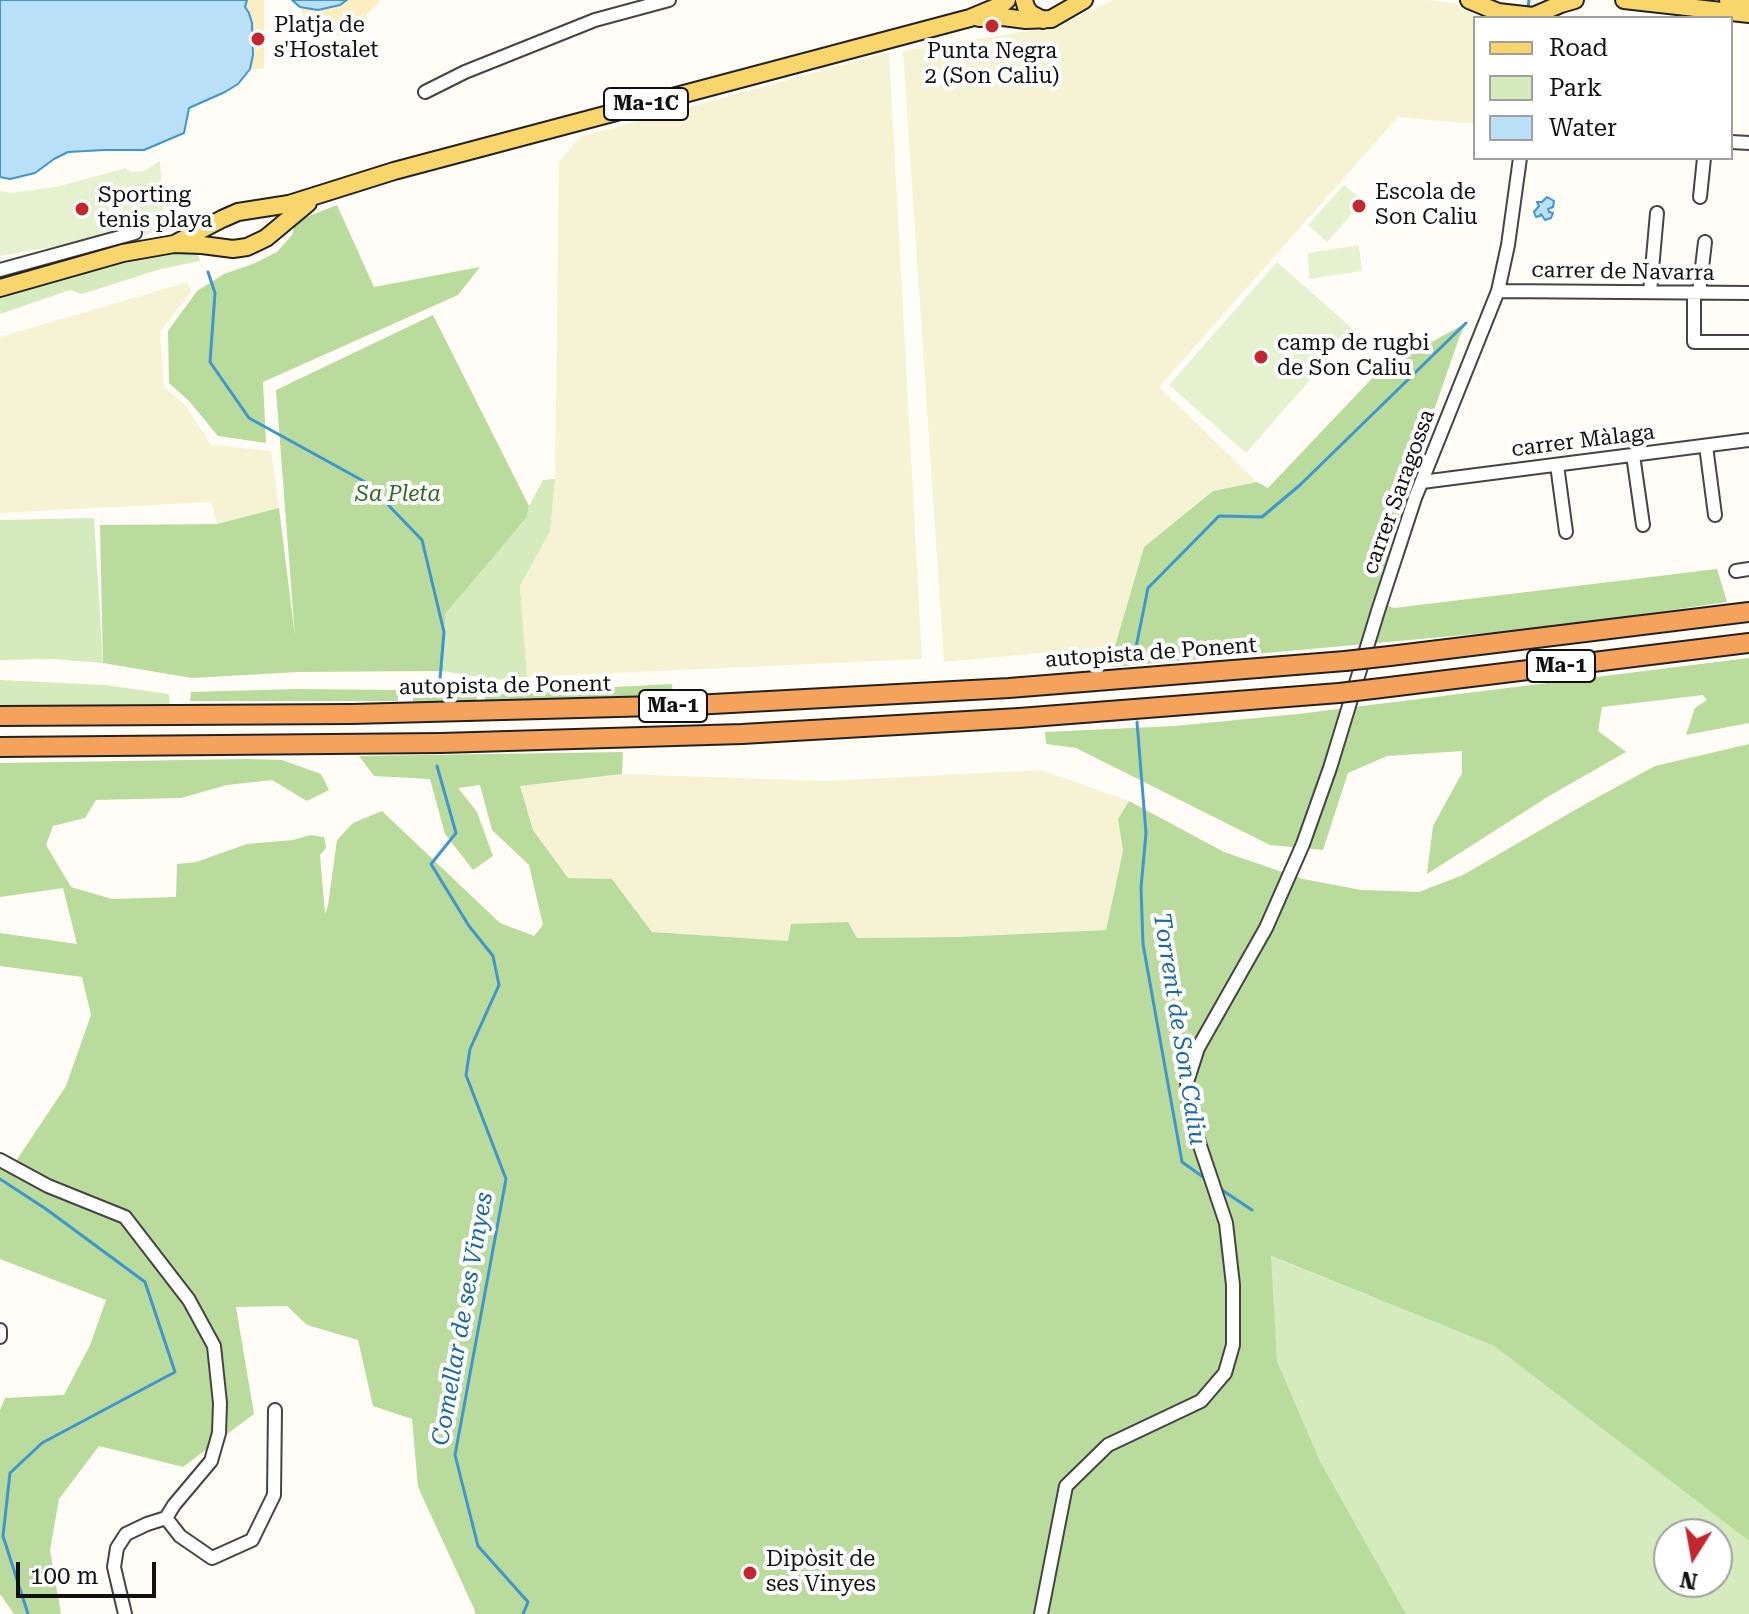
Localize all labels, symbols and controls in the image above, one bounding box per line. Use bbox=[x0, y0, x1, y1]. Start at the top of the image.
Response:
place label: Platja de s'Hostalet bbox=[274, 13, 379, 64]
legend bbox=[1473, 16, 1733, 160]
marker: Punta Negra 2 (Son Caliu) bbox=[983, 17, 1001, 35]
marker: Platja de s'Hostalet bbox=[249, 30, 267, 48]
text: Road bbox=[1549, 34, 1608, 62]
place label: Punta Negra 2 (Son Caliu) bbox=[925, 39, 1059, 90]
text: Park bbox=[1549, 74, 1602, 102]
road number: Ma-1C bbox=[604, 88, 688, 120]
text: Water bbox=[1549, 114, 1617, 142]
place label: Escola de Son Caliu bbox=[1375, 180, 1478, 232]
place label: Sporting tenis playa bbox=[98, 183, 212, 234]
marker: Escola de Son Caliu bbox=[1350, 197, 1368, 215]
marker: Sporting tenis playa bbox=[73, 200, 91, 218]
street label: carrer de Navarra bbox=[1531, 257, 1715, 287]
place label: camp de rugbi de Son Caliu bbox=[1277, 331, 1429, 382]
marker: camp de rugbi de Son Caliu bbox=[1252, 348, 1270, 366]
street label: carrer Saragossa bbox=[1357, 406, 1441, 578]
street label: carrer Màlaga bbox=[1510, 419, 1656, 463]
park label: Sa Pleta bbox=[355, 482, 441, 508]
street label: autopista de Ponent bbox=[1044, 632, 1258, 674]
road number: Ma-1 bbox=[1527, 650, 1595, 682]
street label: autopista de Ponent bbox=[399, 671, 611, 701]
road number: Ma-1 bbox=[639, 690, 707, 722]
water label: Torrent de Son Caliu bbox=[1146, 911, 1212, 1147]
water label: Comellar de ses Vinyes bbox=[427, 1190, 499, 1448]
north arrow bbox=[1653, 1518, 1733, 1598]
scale bar bbox=[20, 1546, 160, 1596]
place label: Dipòsit de ses Vinyes bbox=[766, 1547, 876, 1598]
text: 100 m bbox=[30, 1562, 98, 1590]
marker: Dipòsit de ses Vinyes bbox=[741, 1564, 759, 1582]
text: N bbox=[1678, 1566, 1699, 1594]

